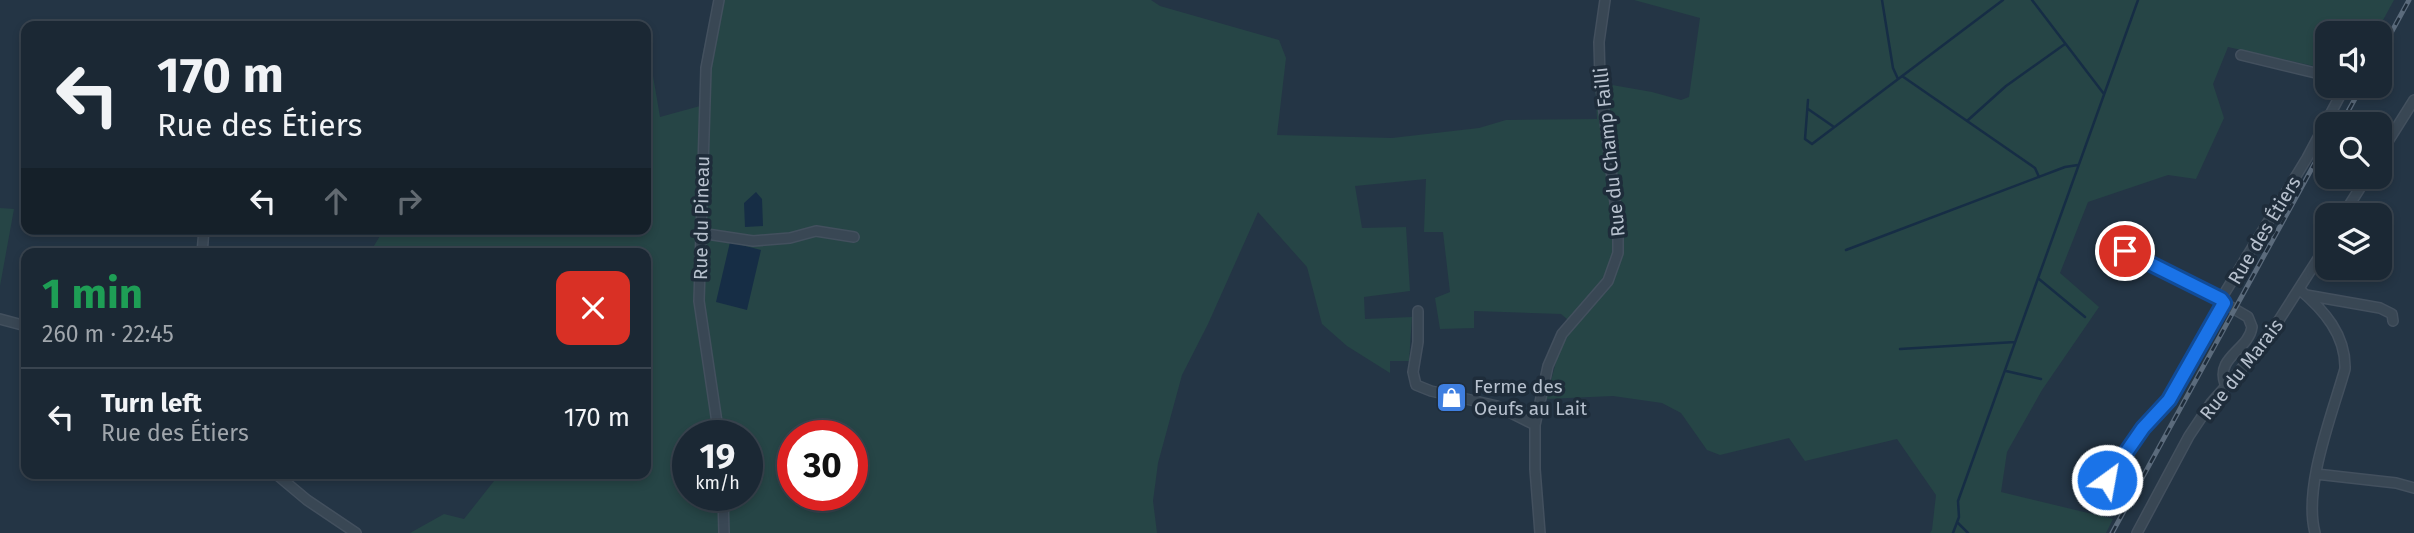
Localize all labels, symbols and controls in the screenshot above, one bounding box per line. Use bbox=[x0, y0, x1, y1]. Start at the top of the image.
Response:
map controls bbox=[2315, 21, 2392, 280]
button: sound bbox=[2315, 21, 2392, 98]
text: 170 m bbox=[157, 46, 284, 105]
icon: left bbox=[42, 49, 133, 140]
street label: Rue du Champ Failli bbox=[1589, 66, 1630, 238]
text: Rue des Étiers bbox=[157, 106, 362, 144]
button: search bbox=[2315, 112, 2392, 189]
street label: Rue du Pineau bbox=[689, 156, 714, 280]
street label: Rue des Étiers bbox=[2223, 172, 2306, 288]
icon: left bbox=[244, 182, 282, 220]
icon: ahead bbox=[317, 182, 355, 220]
icon: right bbox=[390, 182, 428, 220]
button: layers bbox=[2315, 203, 2392, 280]
pin bbox=[2095, 221, 2155, 281]
icon: arrive bbox=[2106, 232, 2144, 270]
text: 1 min bbox=[42, 269, 143, 319]
button: close bbox=[556, 271, 630, 345]
street label: Rue du Marais bbox=[2195, 314, 2288, 424]
text: 260 m · 22:45 bbox=[42, 320, 174, 348]
place label: Ferme des Oeufs au Lait bbox=[1474, 375, 1587, 420]
shop icon: Ferme des Oeufs au Lait bbox=[1434, 380, 1468, 414]
text: Turn left bbox=[101, 388, 202, 419]
icon: left bbox=[42, 398, 80, 436]
text: 170 m bbox=[564, 402, 630, 433]
text: Rue des Étiers bbox=[101, 419, 249, 447]
speed limit sign: 30 bbox=[777, 420, 868, 511]
text: 19 bbox=[700, 435, 735, 477]
position arrow bbox=[2070, 443, 2144, 517]
text: km/h bbox=[695, 472, 740, 494]

